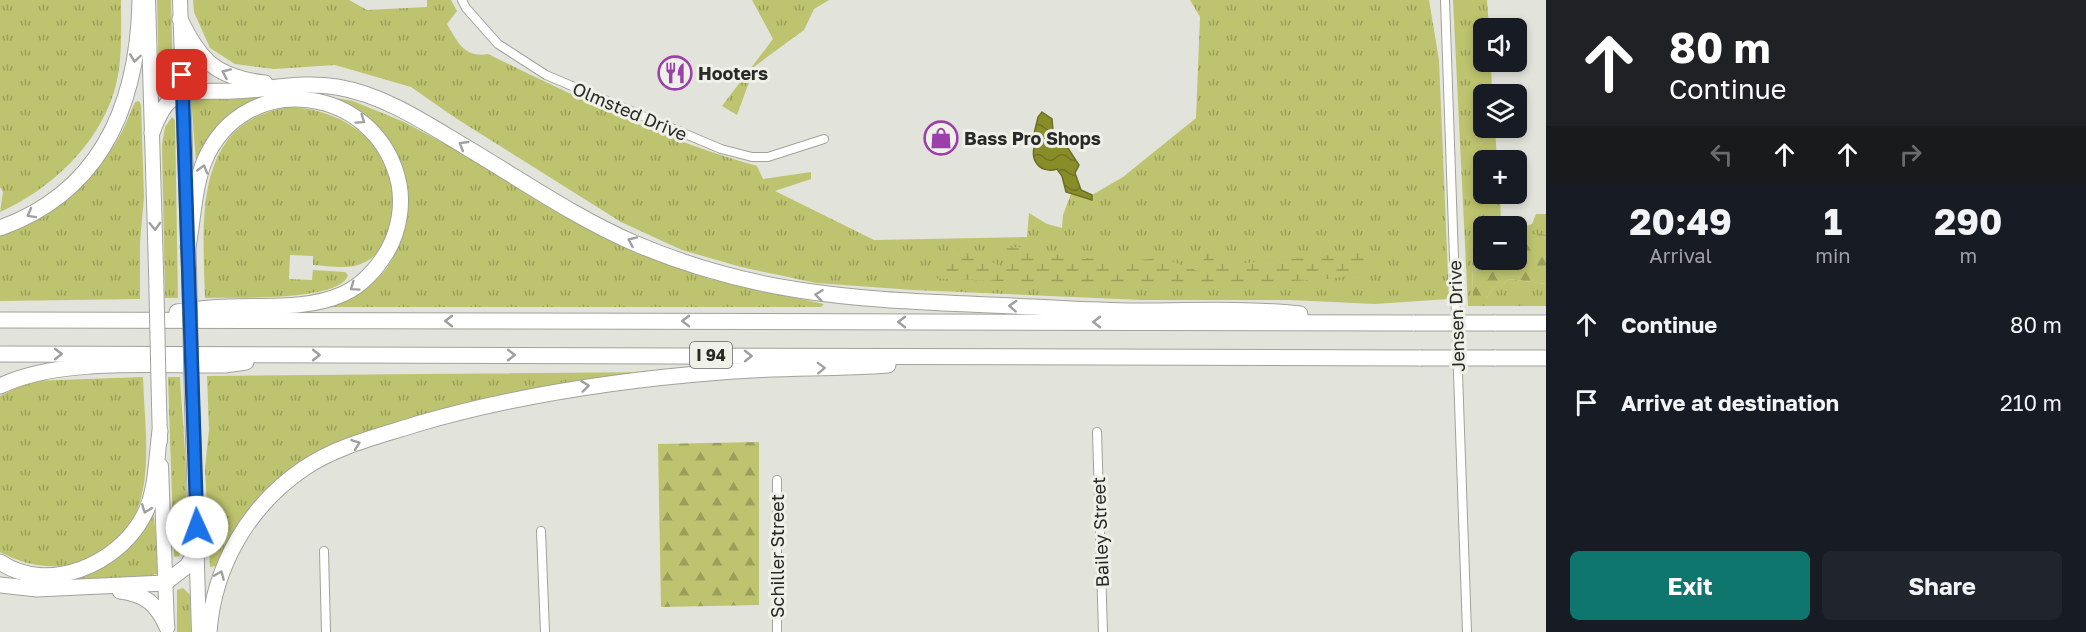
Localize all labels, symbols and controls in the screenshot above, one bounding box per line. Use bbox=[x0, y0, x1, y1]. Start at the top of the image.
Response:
map controls bbox=[1473, 18, 1527, 270]
button: sound bbox=[1473, 18, 1527, 72]
text: 80 m bbox=[1669, 22, 1770, 72]
icon: ahead bbox=[1570, 24, 1648, 102]
pin bbox=[156, 49, 207, 100]
one-way arrow bbox=[130, 54, 142, 63]
restaurant icon: Hooters bbox=[657, 55, 693, 91]
icon: arrive bbox=[165, 58, 198, 91]
place label: Hooters bbox=[698, 62, 768, 84]
one-way arrow bbox=[222, 69, 233, 81]
text: Continue bbox=[1669, 73, 1787, 105]
street label: Olmsted Drive bbox=[569, 77, 691, 145]
button: layers bbox=[1473, 84, 1527, 138]
one-way arrow bbox=[354, 113, 365, 124]
shop icon: Bass Pro Shops bbox=[923, 120, 959, 156]
place label: Bass Pro Shops bbox=[964, 127, 1101, 149]
icon: left bbox=[1705, 138, 1738, 171]
icon: ahead bbox=[1768, 138, 1801, 171]
icon: ahead bbox=[1831, 138, 1864, 171]
icon: right bbox=[1894, 138, 1927, 171]
one-way arrow bbox=[459, 141, 469, 152]
button: + bbox=[1473, 150, 1527, 204]
one-way arrow bbox=[196, 164, 208, 175]
text: 20:49 bbox=[1630, 200, 1732, 243]
text: 1 bbox=[1824, 200, 1842, 243]
text: 290 bbox=[1934, 200, 2002, 243]
one-way arrow bbox=[26, 207, 37, 218]
button: − bbox=[1473, 216, 1527, 270]
one-way arrow bbox=[149, 222, 161, 231]
one-way arrow bbox=[627, 237, 638, 249]
text: Arrival bbox=[1649, 243, 1712, 267]
text: min bbox=[1815, 243, 1851, 267]
text: m bbox=[1959, 243, 1977, 267]
street label: Jensen Drive bbox=[1443, 260, 1469, 372]
one-way arrow bbox=[350, 280, 361, 291]
one-way arrow bbox=[814, 289, 823, 301]
one-way arrow bbox=[1009, 300, 1018, 313]
icon: ahead bbox=[1570, 308, 1603, 341]
text: Continue bbox=[1621, 311, 1717, 338]
text: 80 m bbox=[2010, 311, 2062, 338]
one-way arrow bbox=[444, 315, 453, 327]
one-way arrow bbox=[681, 315, 690, 327]
one-way arrow bbox=[897, 316, 906, 328]
one-way arrow bbox=[1092, 316, 1101, 328]
road number: I 94 bbox=[690, 342, 732, 368]
one-way arrow bbox=[54, 348, 63, 360]
one-way arrow bbox=[312, 349, 321, 361]
one-way arrow bbox=[507, 349, 516, 361]
one-way arrow bbox=[744, 350, 753, 362]
one-way arrow bbox=[817, 362, 826, 375]
one-way arrow bbox=[580, 380, 589, 393]
icon: arrive bbox=[1570, 386, 1603, 419]
text: Arrive at destination bbox=[1621, 389, 1839, 416]
text: 210 m bbox=[2000, 389, 2062, 416]
one-way arrow bbox=[350, 439, 360, 452]
street label: Bailey Street bbox=[1087, 476, 1113, 588]
street label: Schiller Street bbox=[766, 494, 788, 618]
position arrow bbox=[165, 495, 229, 559]
one-way arrow bbox=[141, 503, 153, 514]
button: Exit bbox=[1570, 551, 1810, 620]
button: Share bbox=[1822, 551, 2062, 620]
one-way arrow bbox=[213, 570, 225, 581]

